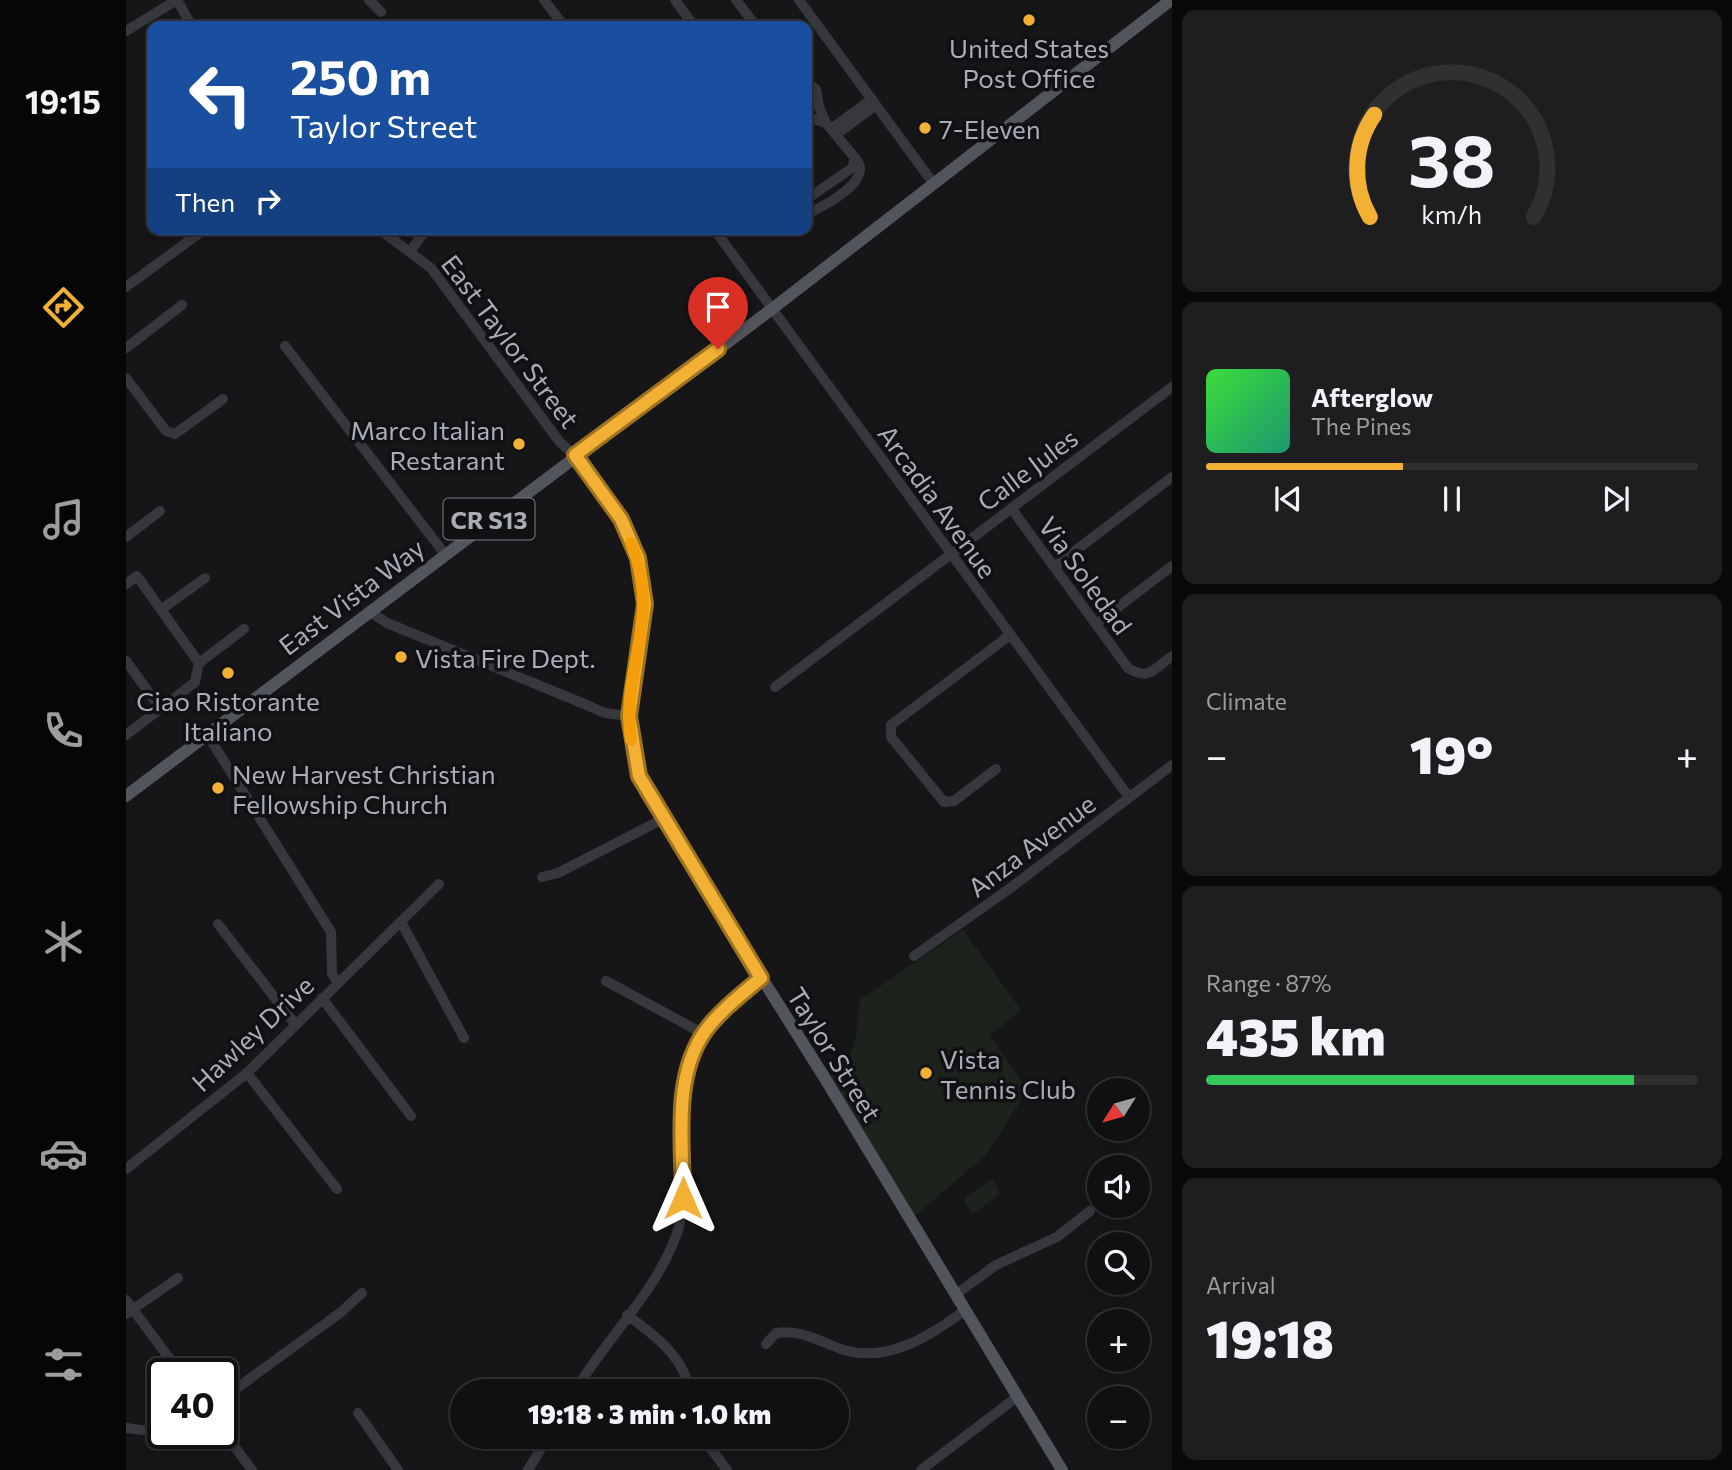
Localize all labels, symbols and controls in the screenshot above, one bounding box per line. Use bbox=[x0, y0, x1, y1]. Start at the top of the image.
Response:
marker: United States Post Office bbox=[1021, 12, 1037, 28]
place label: United States Post Office bbox=[949, 32, 1109, 93]
text: 250 m bbox=[290, 45, 431, 105]
icon: left bbox=[175, 49, 266, 140]
text: 19:15 bbox=[25, 81, 101, 121]
text: Taylor Street bbox=[290, 105, 477, 145]
place label: 7-Eleven bbox=[939, 113, 1041, 144]
text: 38 bbox=[1408, 113, 1496, 202]
marker: 7-Eleven bbox=[917, 120, 933, 136]
icon: right bbox=[249, 182, 287, 220]
text: Then bbox=[175, 186, 235, 217]
text: km/h bbox=[1422, 199, 1482, 229]
street label: East Taylor Street bbox=[436, 248, 586, 434]
pin bbox=[688, 277, 748, 349]
icon: directions bbox=[39, 283, 88, 332]
icon: arrive bbox=[699, 288, 737, 326]
text: Afterglow bbox=[1311, 381, 1433, 412]
text: The Pines bbox=[1311, 412, 1412, 440]
place label: Marco Italian Restarant bbox=[350, 414, 505, 475]
street label: Arcadia Avenue bbox=[872, 419, 1004, 583]
street label: Calle Jules bbox=[971, 421, 1083, 517]
marker: Marco Italian Restarant bbox=[511, 436, 527, 452]
icon: previous bbox=[1269, 480, 1307, 518]
icon: pause bbox=[1433, 480, 1471, 518]
icon: next bbox=[1597, 480, 1635, 518]
icon: music bbox=[39, 495, 88, 544]
road number: CR S13 bbox=[444, 498, 534, 540]
street label: Via Soledad bbox=[1033, 510, 1139, 640]
street label: East Vista Way bbox=[272, 531, 430, 661]
place label: Vista Fire Dept. bbox=[415, 642, 596, 673]
marker: Vista Fire Dept. bbox=[393, 649, 409, 665]
marker: Ciao Ristorante Italiano bbox=[220, 665, 236, 681]
place label: Ciao Ristorante Italiano bbox=[136, 685, 320, 746]
text: Climate bbox=[1206, 687, 1287, 715]
icon: phone bbox=[39, 706, 88, 755]
text: 19° bbox=[1410, 721, 1493, 785]
text: − bbox=[1206, 731, 1228, 778]
text: + bbox=[1676, 731, 1698, 778]
place label: New Harvest Christian Fellowship Church bbox=[232, 758, 496, 819]
marker: New Harvest Christian Fellowship Church bbox=[210, 780, 226, 796]
street label: Anza Avenue bbox=[961, 787, 1101, 903]
icon: climate bbox=[39, 917, 88, 966]
street label: Hawley Drive bbox=[185, 969, 319, 1097]
text: Range · 87% bbox=[1206, 969, 1331, 997]
street label: Taylor Street bbox=[782, 981, 888, 1127]
text: 435 km bbox=[1206, 1003, 1386, 1067]
place label: Vista Tennis Club bbox=[940, 1043, 1076, 1104]
marker: Vista Tennis Club bbox=[918, 1065, 934, 1081]
north arrow bbox=[1087, 1078, 1150, 1141]
map controls bbox=[1087, 1078, 1150, 1449]
icon: car bbox=[39, 1129, 88, 1178]
button: sound bbox=[1087, 1155, 1150, 1218]
position arrow bbox=[646, 1161, 720, 1235]
button: search bbox=[1087, 1232, 1150, 1295]
text: Arrival bbox=[1206, 1271, 1276, 1299]
text: 19:18 bbox=[1206, 1305, 1334, 1369]
button: + bbox=[1087, 1309, 1150, 1372]
icon: filters bbox=[39, 1340, 88, 1389]
speed limit sign: 40 bbox=[147, 1358, 238, 1449]
button: − bbox=[1087, 1386, 1150, 1449]
text: 19:18 · 3 min · 1.0 km bbox=[528, 1398, 771, 1429]

